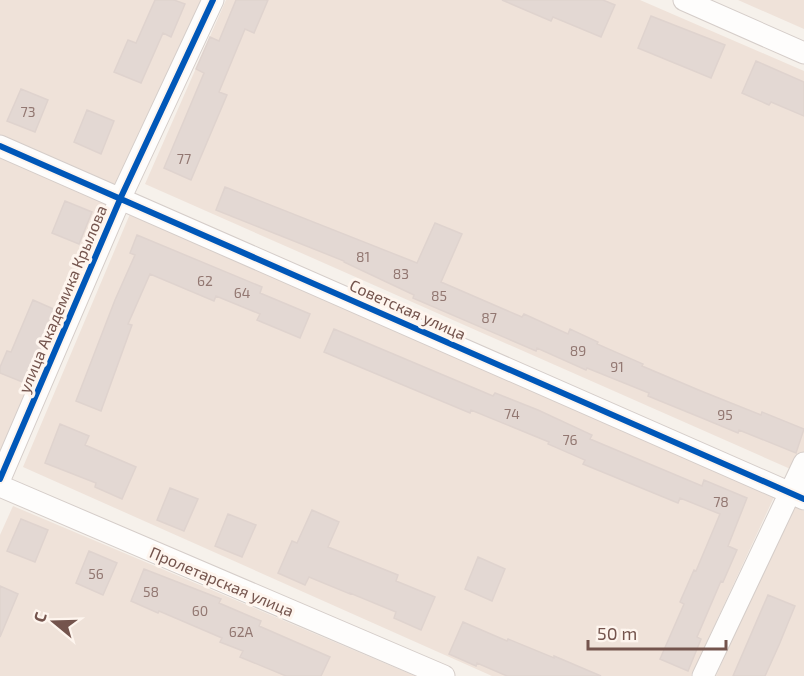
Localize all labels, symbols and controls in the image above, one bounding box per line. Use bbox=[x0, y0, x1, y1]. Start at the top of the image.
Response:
house number: 73 bbox=[21, 103, 35, 120]
house number: 77 bbox=[177, 150, 191, 167]
street label: улица Академика Крылова bbox=[14, 202, 111, 396]
house number: 81 bbox=[356, 248, 370, 265]
house number: 83 bbox=[393, 265, 409, 282]
house number: 62 bbox=[197, 272, 213, 289]
street label: Советская улица bbox=[347, 275, 469, 344]
house number: 64 bbox=[234, 284, 250, 301]
house number: 85 bbox=[431, 287, 447, 304]
house number: 87 bbox=[481, 309, 497, 326]
house number: 89 bbox=[570, 342, 586, 359]
house number: 91 bbox=[610, 358, 624, 375]
house number: 74 bbox=[504, 405, 520, 422]
house number: 95 bbox=[717, 406, 733, 423]
house number: 76 bbox=[562, 431, 578, 448]
house number: 78 bbox=[713, 493, 729, 510]
street label: Пролетарская улица bbox=[147, 542, 297, 621]
house number: 56 bbox=[88, 565, 104, 582]
house number: 58 bbox=[143, 583, 159, 600]
north arrow bbox=[24, 592, 84, 652]
house number: 60 bbox=[192, 602, 208, 619]
text: С bbox=[29, 609, 50, 625]
scale bar bbox=[588, 613, 726, 651]
text: 50 m bbox=[597, 622, 637, 644]
house number: 62А bbox=[229, 623, 254, 640]

